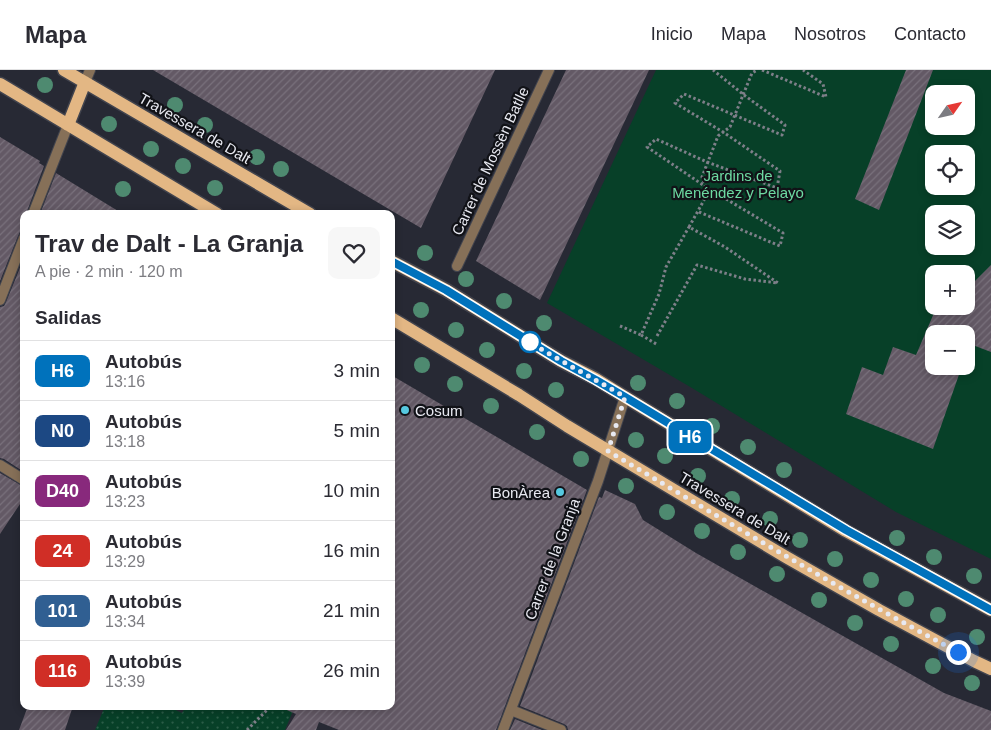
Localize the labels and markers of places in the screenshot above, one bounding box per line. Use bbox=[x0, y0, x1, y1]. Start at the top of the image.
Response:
unlabelled marker bbox=[519, 331, 541, 353]
place label: Cosum bbox=[415, 402, 463, 419]
marker: Cosum bbox=[399, 404, 411, 416]
place label: BonÀrea bbox=[492, 484, 551, 501]
marker: BonÀrea bbox=[554, 486, 566, 498]

